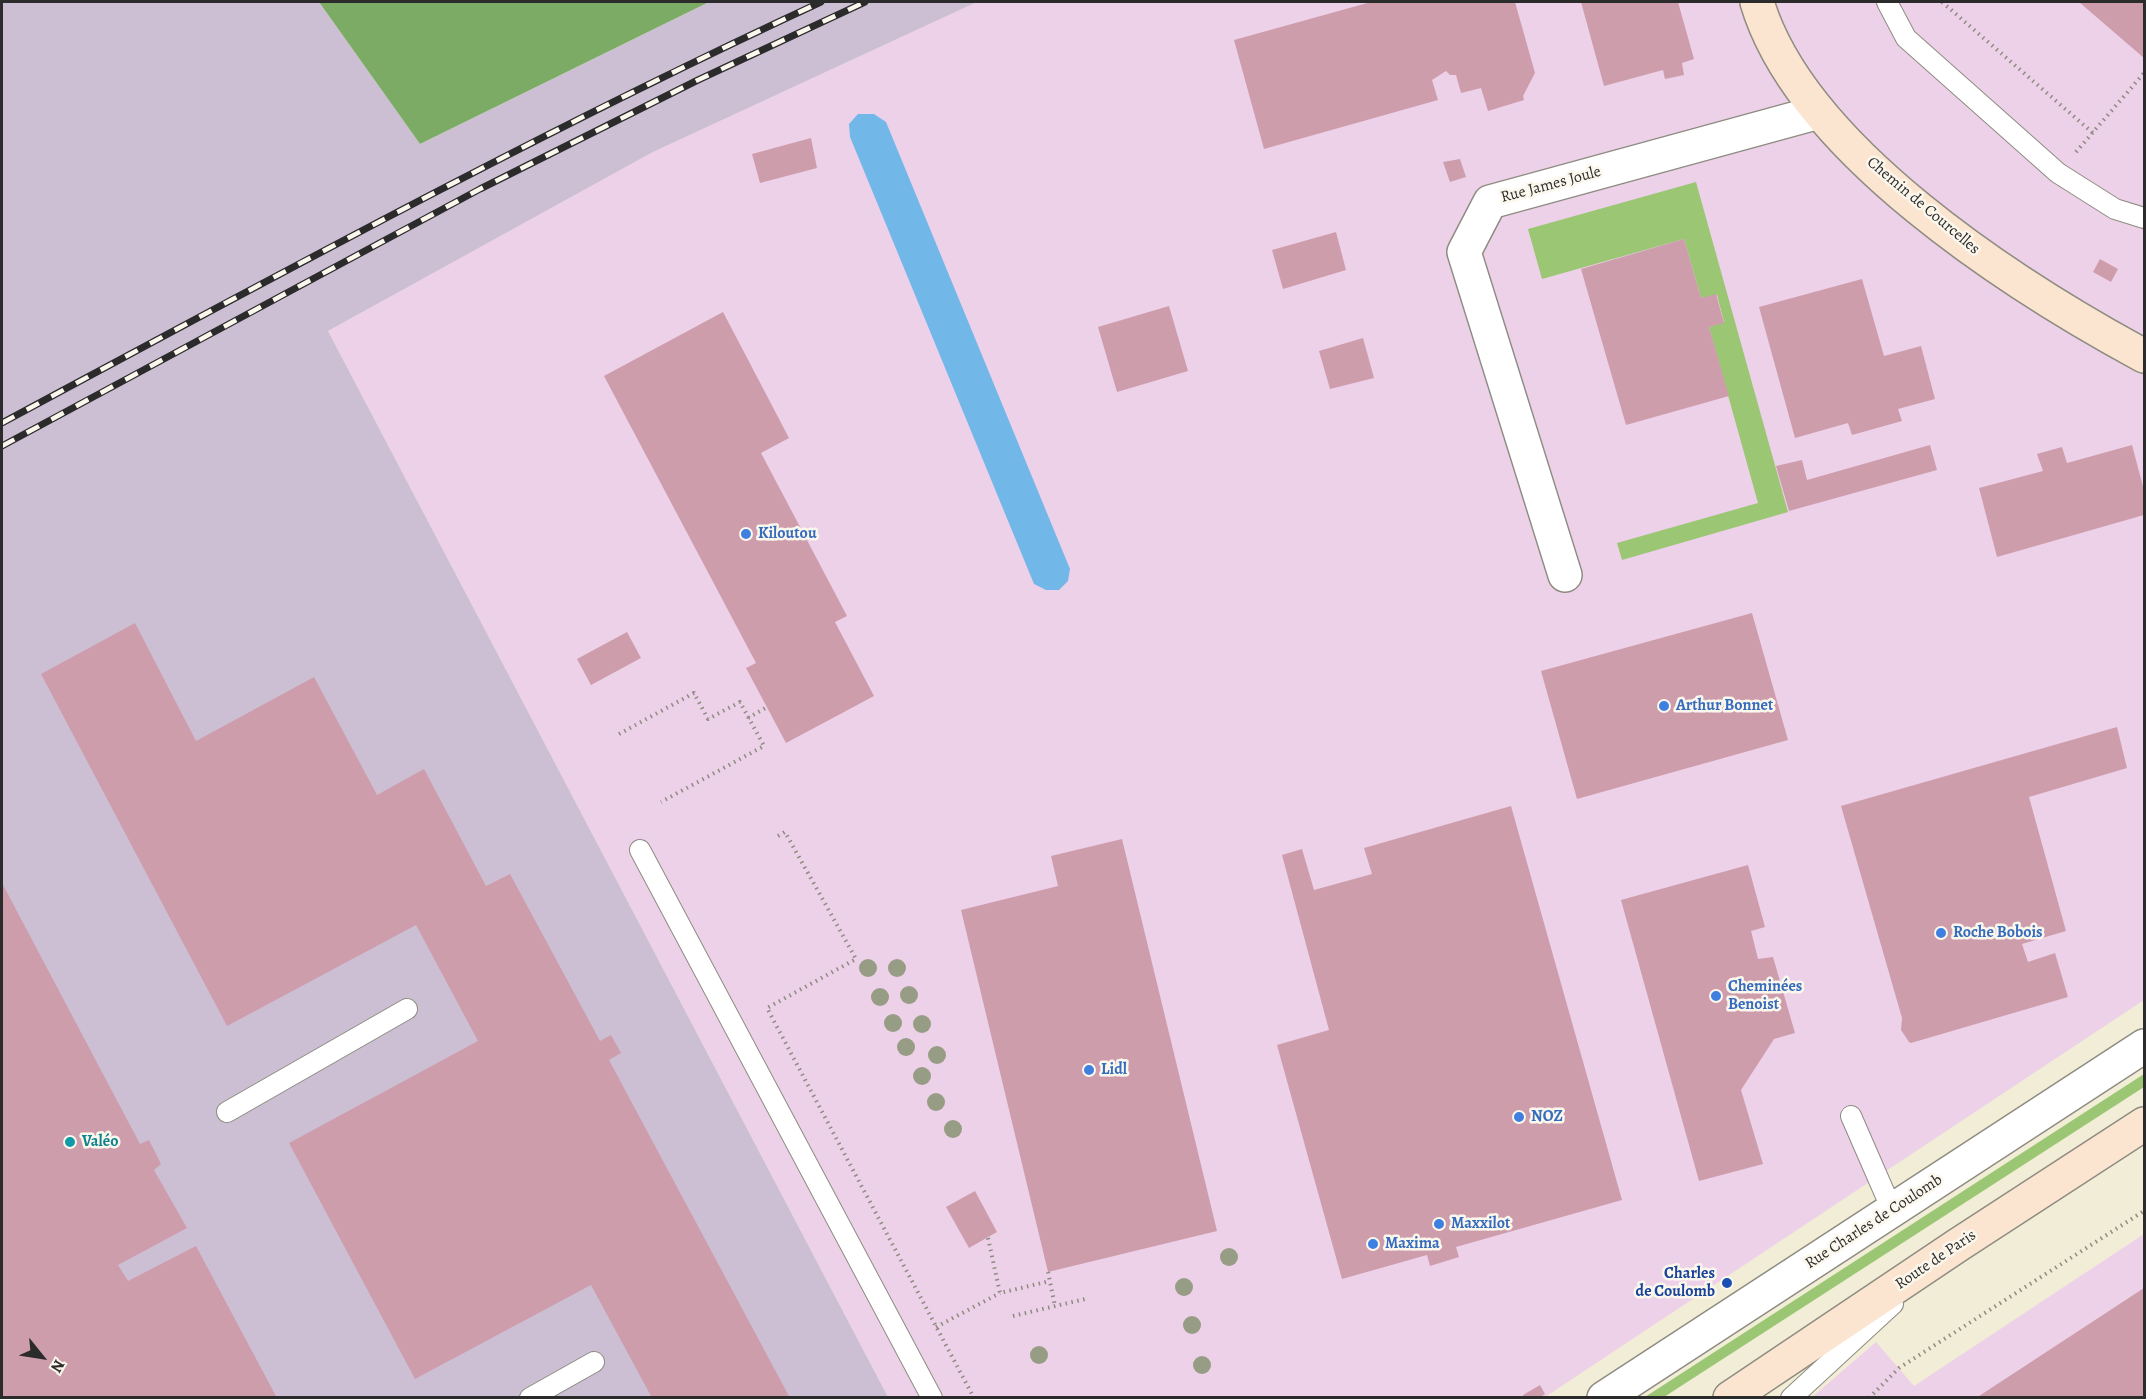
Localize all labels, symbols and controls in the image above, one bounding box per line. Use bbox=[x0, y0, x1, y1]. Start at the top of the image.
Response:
street label: Chemin de Courcelles bbox=[1863, 153, 1983, 259]
street label: Rue James Joule bbox=[1499, 162, 1603, 208]
place label: Kiloutou bbox=[758, 524, 817, 544]
marker: Kiloutou bbox=[739, 527, 753, 541]
place label: Arthur Bonnet bbox=[1676, 696, 1773, 716]
marker: Arthur Bonnet bbox=[1657, 699, 1671, 713]
place label: Roche Bobois bbox=[1953, 923, 2043, 943]
marker: Roche Bobois bbox=[1934, 926, 1948, 940]
place label: Cheminées Benoist bbox=[1728, 977, 1802, 1015]
marker: Cheminées Benoist bbox=[1709, 989, 1723, 1003]
place label: Lidl bbox=[1101, 1060, 1127, 1080]
marker: Lidl bbox=[1082, 1063, 1096, 1077]
place label: NOZ bbox=[1531, 1107, 1563, 1127]
marker: NOZ bbox=[1512, 1110, 1526, 1124]
place label: Valéo bbox=[82, 1132, 118, 1152]
marker: Valéo bbox=[63, 1135, 77, 1149]
street label: Rue Charles de Coulomb bbox=[1802, 1170, 1946, 1274]
place label: Maxxilot bbox=[1451, 1214, 1510, 1234]
marker: Maxxilot bbox=[1432, 1217, 1446, 1231]
street label: Route de Paris bbox=[1892, 1226, 1980, 1294]
place label: Maxima bbox=[1385, 1234, 1440, 1254]
marker: Maxima bbox=[1366, 1237, 1380, 1251]
place label: Charles de Coulomb bbox=[1636, 1264, 1715, 1302]
marker: Charles de Coulomb bbox=[1720, 1276, 1734, 1290]
north arrow bbox=[12, 1327, 72, 1387]
text: N bbox=[45, 1355, 70, 1377]

